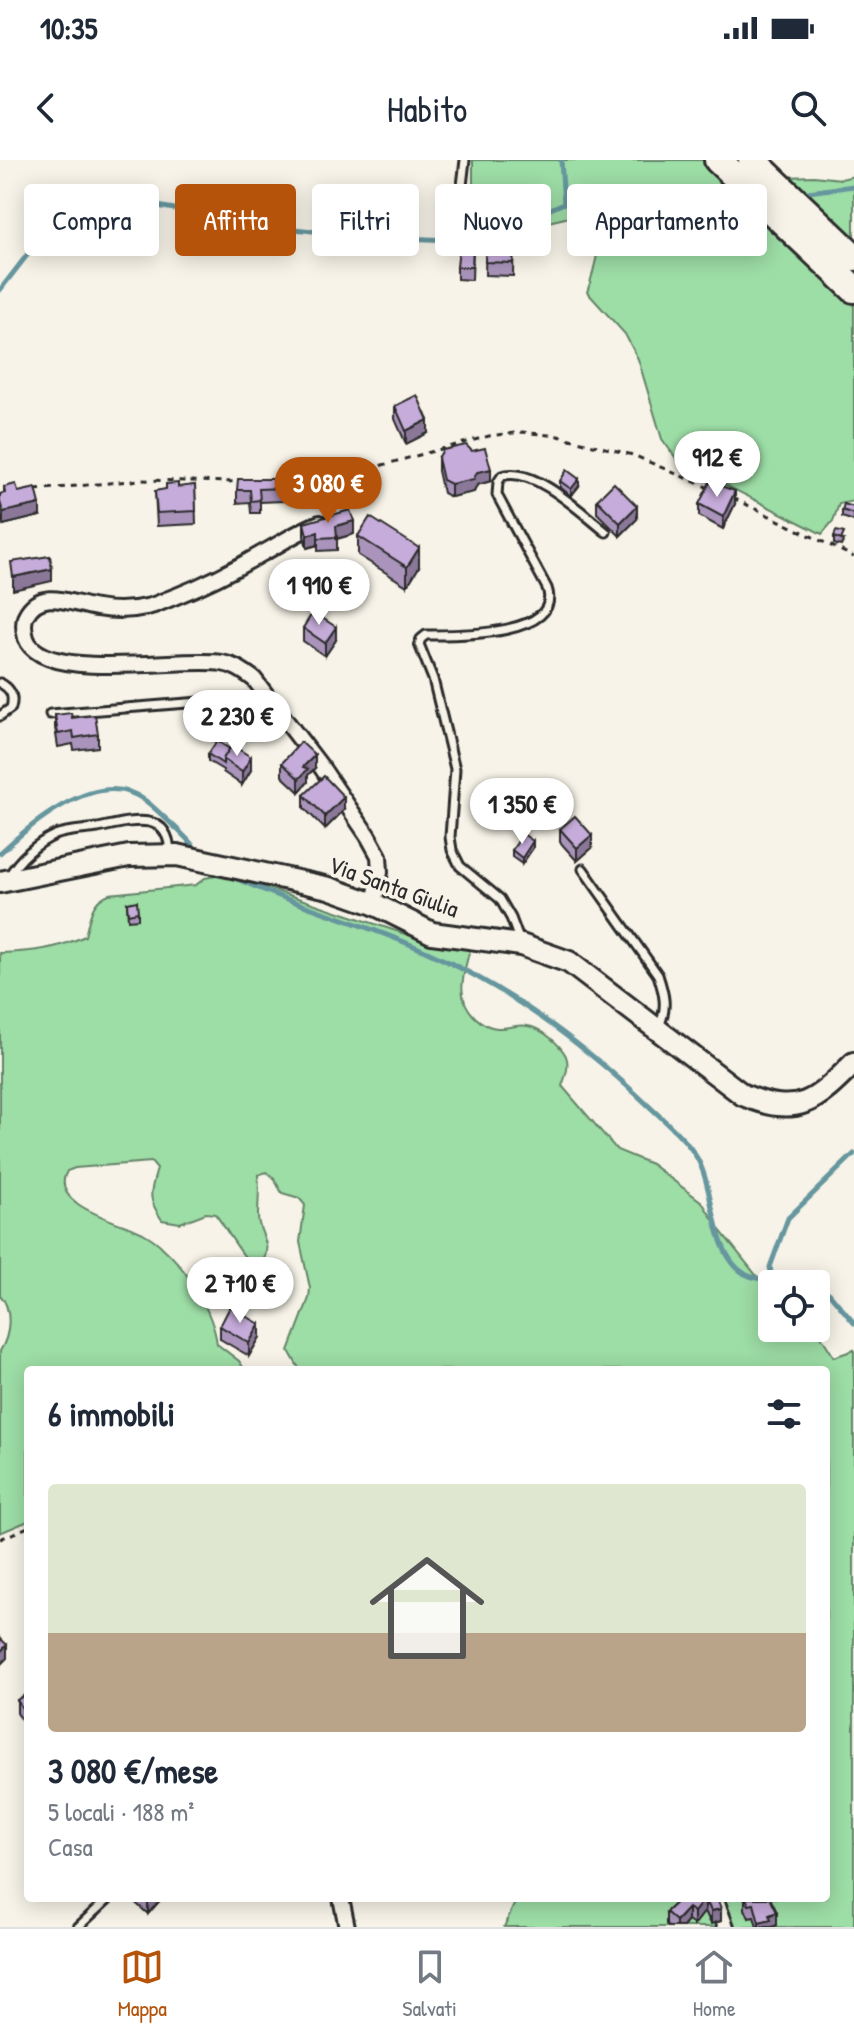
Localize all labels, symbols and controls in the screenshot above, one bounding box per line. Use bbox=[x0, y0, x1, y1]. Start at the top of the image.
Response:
text: 10:35 bbox=[40, 8, 97, 48]
text: Habito bbox=[387, 84, 467, 133]
icon: back bbox=[24, 86, 68, 130]
icon: search bbox=[786, 86, 830, 130]
chip: Compra bbox=[24, 184, 159, 256]
chip: Affitta bbox=[175, 184, 296, 256]
chip: Filtri bbox=[312, 184, 419, 256]
chip: Nuovo bbox=[435, 184, 551, 256]
chip: Appartamento bbox=[567, 184, 767, 256]
pin: 912 € bbox=[661, 431, 773, 499]
text: 912 € bbox=[692, 439, 742, 474]
pin: 3 080 € bbox=[254, 457, 402, 525]
text: 3 080 € bbox=[293, 465, 363, 500]
pin: 1 910 € bbox=[245, 559, 393, 627]
text: 1 910 € bbox=[287, 567, 351, 602]
pin: 2 230 € bbox=[163, 690, 311, 758]
text: 2 230 € bbox=[201, 698, 273, 733]
pin: 1 350 € bbox=[448, 778, 596, 846]
text: 1 350 € bbox=[488, 786, 556, 821]
street label: Via Santa Giulia bbox=[325, 848, 463, 924]
pin: 2 710 € bbox=[166, 1257, 314, 1325]
text: 2 710 € bbox=[205, 1265, 275, 1300]
map controls bbox=[758, 1270, 830, 1342]
button: locate bbox=[758, 1270, 830, 1342]
text: 6 immobili bbox=[48, 1391, 175, 1437]
icon: filters bbox=[762, 1392, 806, 1436]
icon: home bbox=[355, 1536, 499, 1680]
text: 3 080 €/mese bbox=[48, 1748, 218, 1794]
text: 5 locali · 188 m² bbox=[48, 1794, 194, 1829]
text: Casa bbox=[48, 1829, 93, 1864]
tab: Mappa bbox=[118, 1945, 167, 2023]
tab: Salvati bbox=[402, 1945, 457, 2023]
tab: Home bbox=[692, 1945, 736, 2023]

